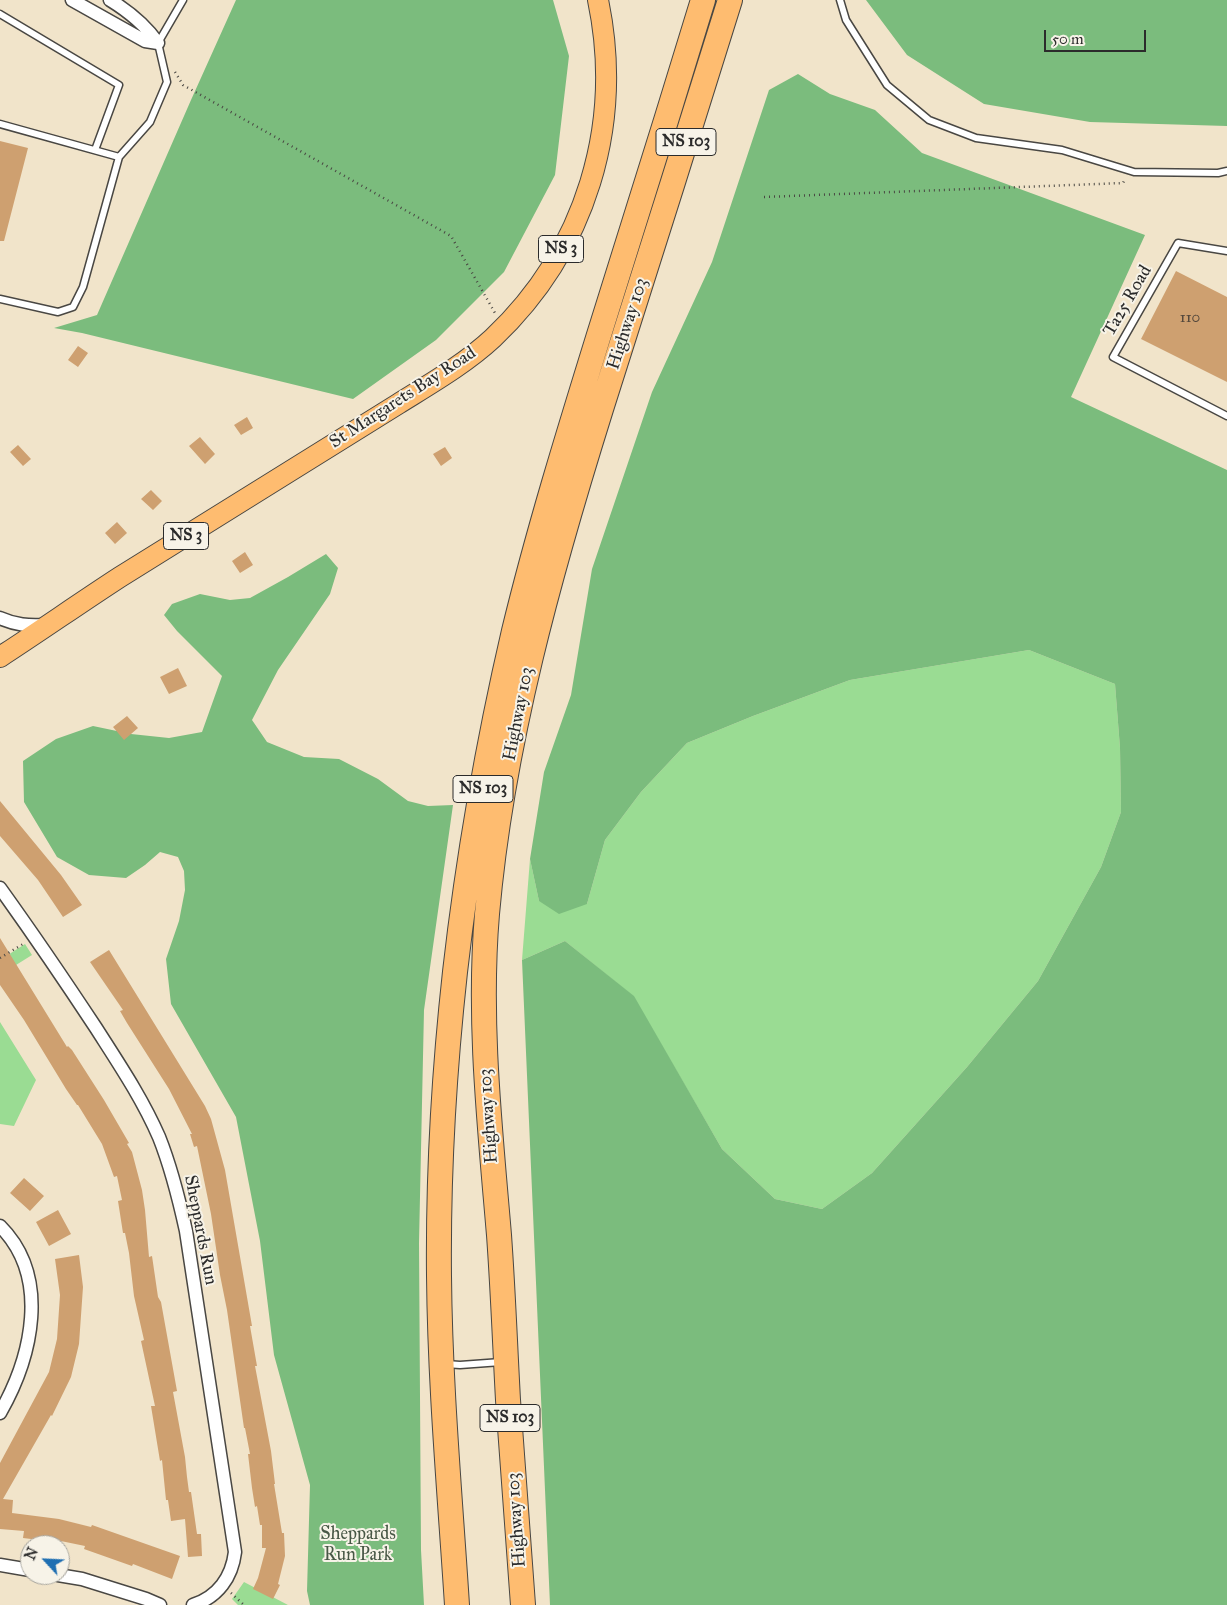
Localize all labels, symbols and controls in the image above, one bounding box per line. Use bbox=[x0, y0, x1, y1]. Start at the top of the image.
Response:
scale bar bbox=[1047, 20, 1150, 52]
text: 50 m bbox=[1052, 30, 1084, 48]
road number: NS 103 bbox=[656, 128, 716, 156]
road number: NS 3 bbox=[538, 235, 584, 262]
street label: Ta25 Road bbox=[1099, 262, 1157, 340]
street label: Highway 103 bbox=[603, 276, 653, 372]
house number: 110 bbox=[1180, 309, 1200, 327]
street label: St Margarets Bay Road bbox=[326, 343, 480, 453]
road number: NS 3 bbox=[164, 522, 208, 550]
street label: Highway 103 bbox=[499, 665, 539, 763]
road number: NS 103 bbox=[453, 776, 513, 802]
street label: Highway 103 bbox=[475, 1068, 503, 1164]
street label: Sheppards Run bbox=[179, 1173, 221, 1287]
road number: NS 103 bbox=[480, 1405, 540, 1432]
street label: Highway 103 bbox=[503, 1472, 531, 1568]
park label: Sheppards Run Park bbox=[320, 1524, 396, 1566]
north arrow bbox=[20, 1535, 70, 1585]
text: N bbox=[22, 1545, 42, 1563]

